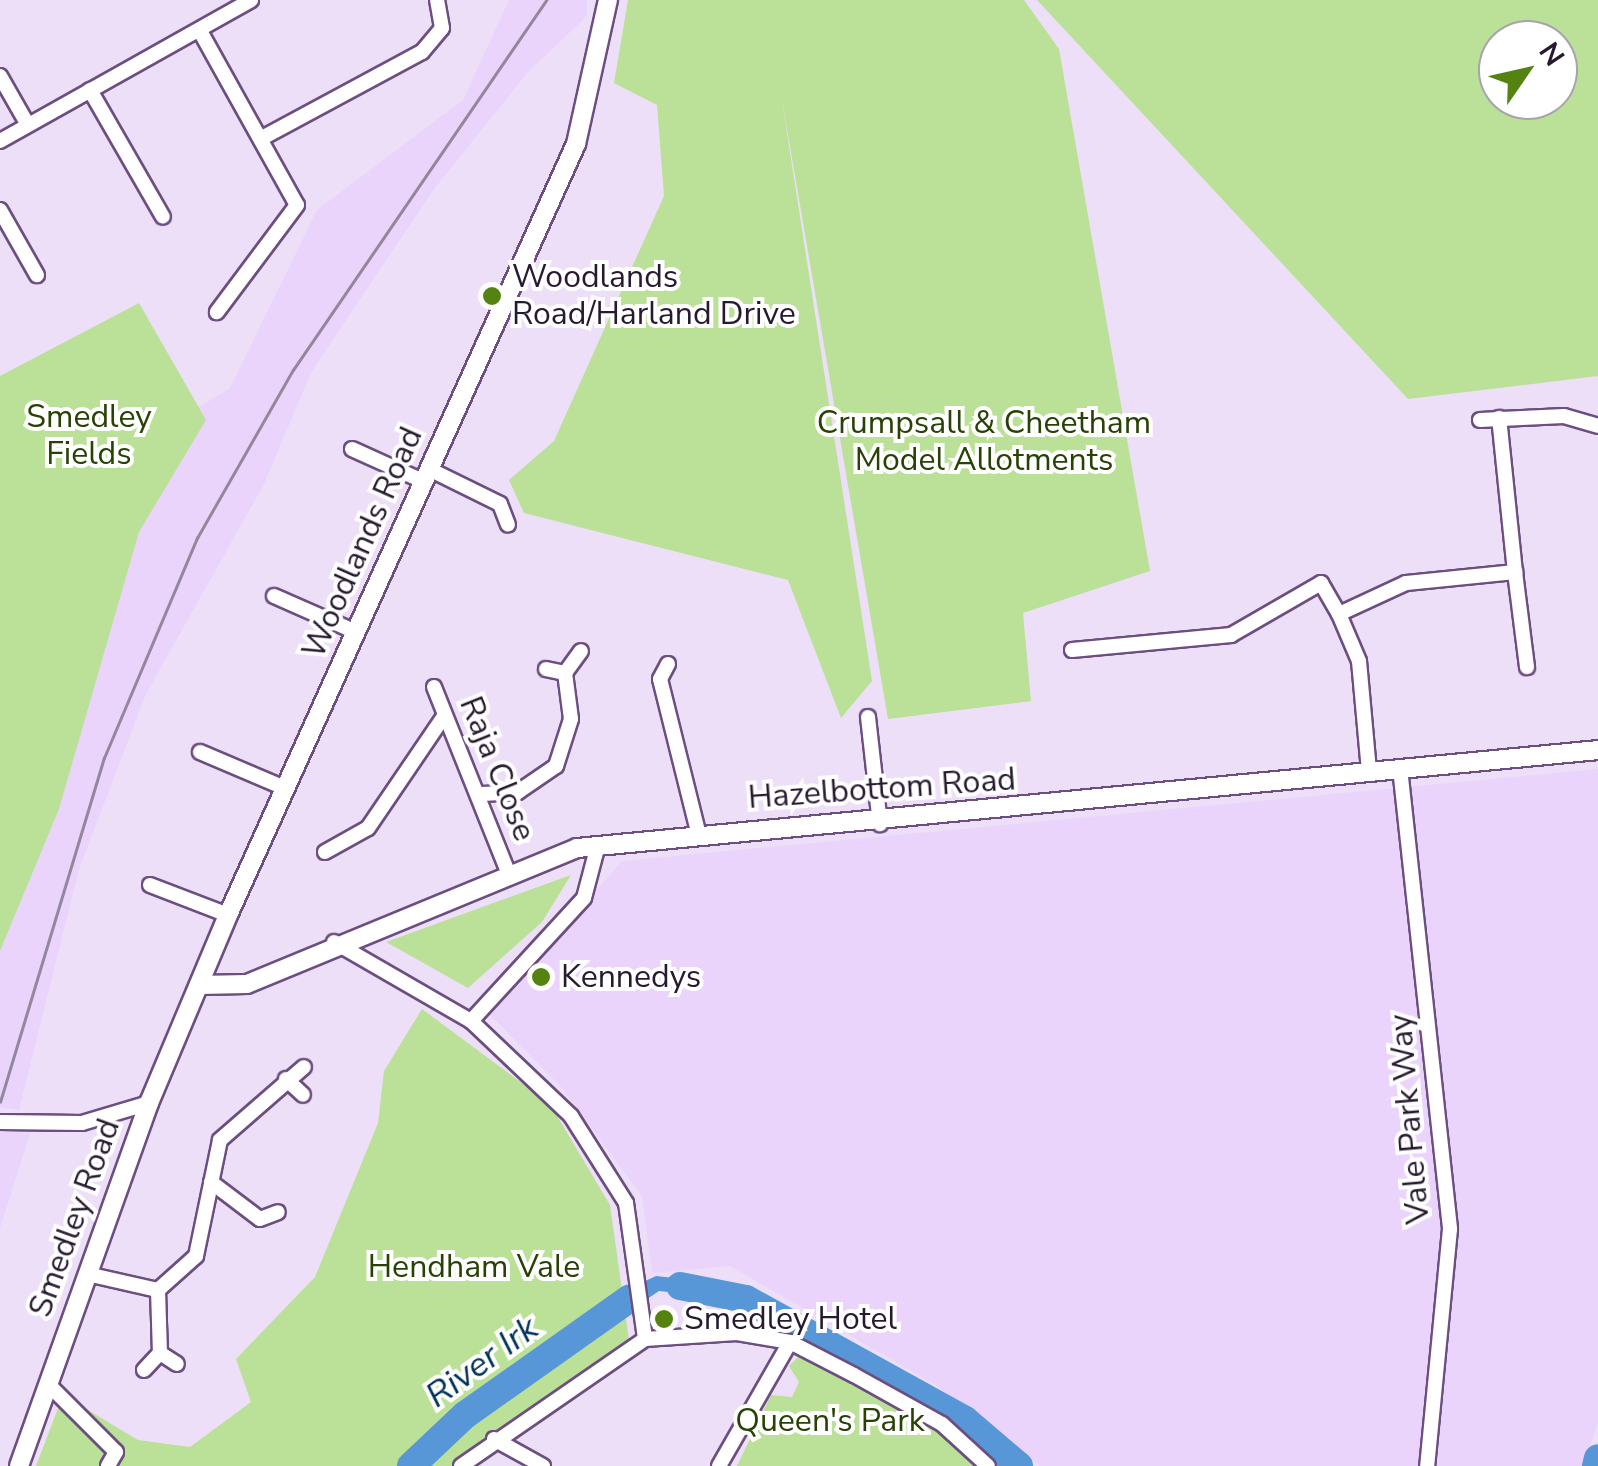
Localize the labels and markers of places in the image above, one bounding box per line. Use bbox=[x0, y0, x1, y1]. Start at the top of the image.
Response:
place label: Woodlands Road/Harland Drive bbox=[512, 259, 796, 334]
marker: Woodlands Road/Harland Drive bbox=[481, 285, 503, 307]
place label: Kennedys bbox=[561, 958, 701, 996]
marker: Kennedys bbox=[530, 966, 552, 988]
place label: Smedley Hotel bbox=[684, 1300, 897, 1338]
marker: Smedley Hotel bbox=[653, 1308, 675, 1330]

